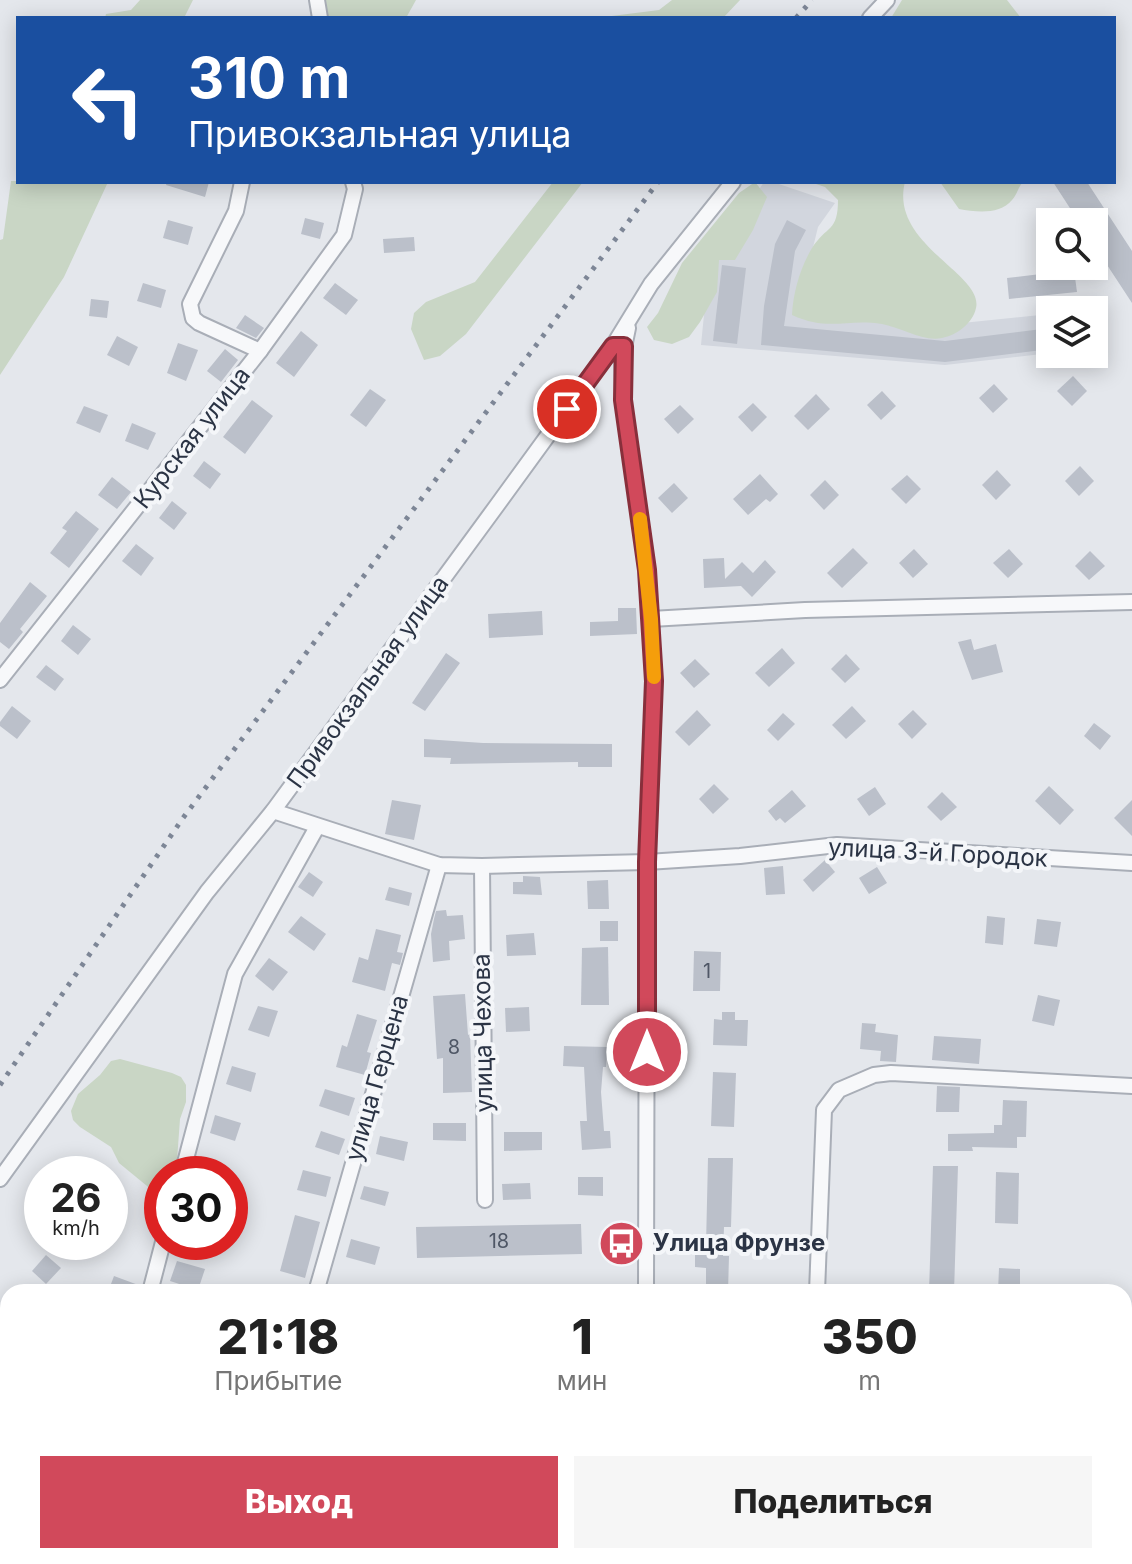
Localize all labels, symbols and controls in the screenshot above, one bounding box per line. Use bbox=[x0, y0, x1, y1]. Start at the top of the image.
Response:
text: 310 m bbox=[188, 44, 350, 112]
icon: left bbox=[56, 48, 160, 152]
text: Привокзальная улица bbox=[188, 112, 571, 156]
map controls bbox=[1036, 208, 1108, 368]
button: search bbox=[1036, 208, 1108, 280]
button: layers bbox=[1036, 296, 1108, 368]
street label: Курская улица bbox=[127, 361, 256, 514]
pin bbox=[533, 375, 601, 443]
icon: arrive bbox=[545, 387, 589, 431]
street label: Привокзальная улица bbox=[281, 570, 454, 794]
street label: улица 3-й Городок bbox=[828, 832, 1048, 873]
street label: улица Чехова bbox=[467, 953, 498, 1113]
house number: 1 bbox=[703, 959, 711, 983]
street label: улица Герцена bbox=[339, 991, 414, 1164]
position arrow bbox=[605, 1010, 689, 1094]
house number: 8 bbox=[448, 1035, 460, 1059]
speed limit sign: 30 bbox=[144, 1156, 248, 1260]
text: 26 bbox=[50, 1173, 102, 1222]
text: km/h bbox=[52, 1216, 100, 1240]
bus stop icon: Улица Фрунзе bbox=[598, 1219, 646, 1267]
place label: Улица Фрунзе bbox=[653, 1228, 825, 1257]
house number: 18 bbox=[489, 1229, 509, 1253]
text: 21:18 bbox=[217, 1307, 339, 1366]
text: 1 bbox=[571, 1307, 593, 1366]
text: 350 bbox=[822, 1307, 918, 1366]
text: Прибытие bbox=[214, 1365, 342, 1396]
text: мин bbox=[557, 1365, 607, 1396]
text: m bbox=[858, 1365, 881, 1396]
button: Выход bbox=[40, 1456, 558, 1548]
button: Поделиться bbox=[574, 1456, 1092, 1548]

